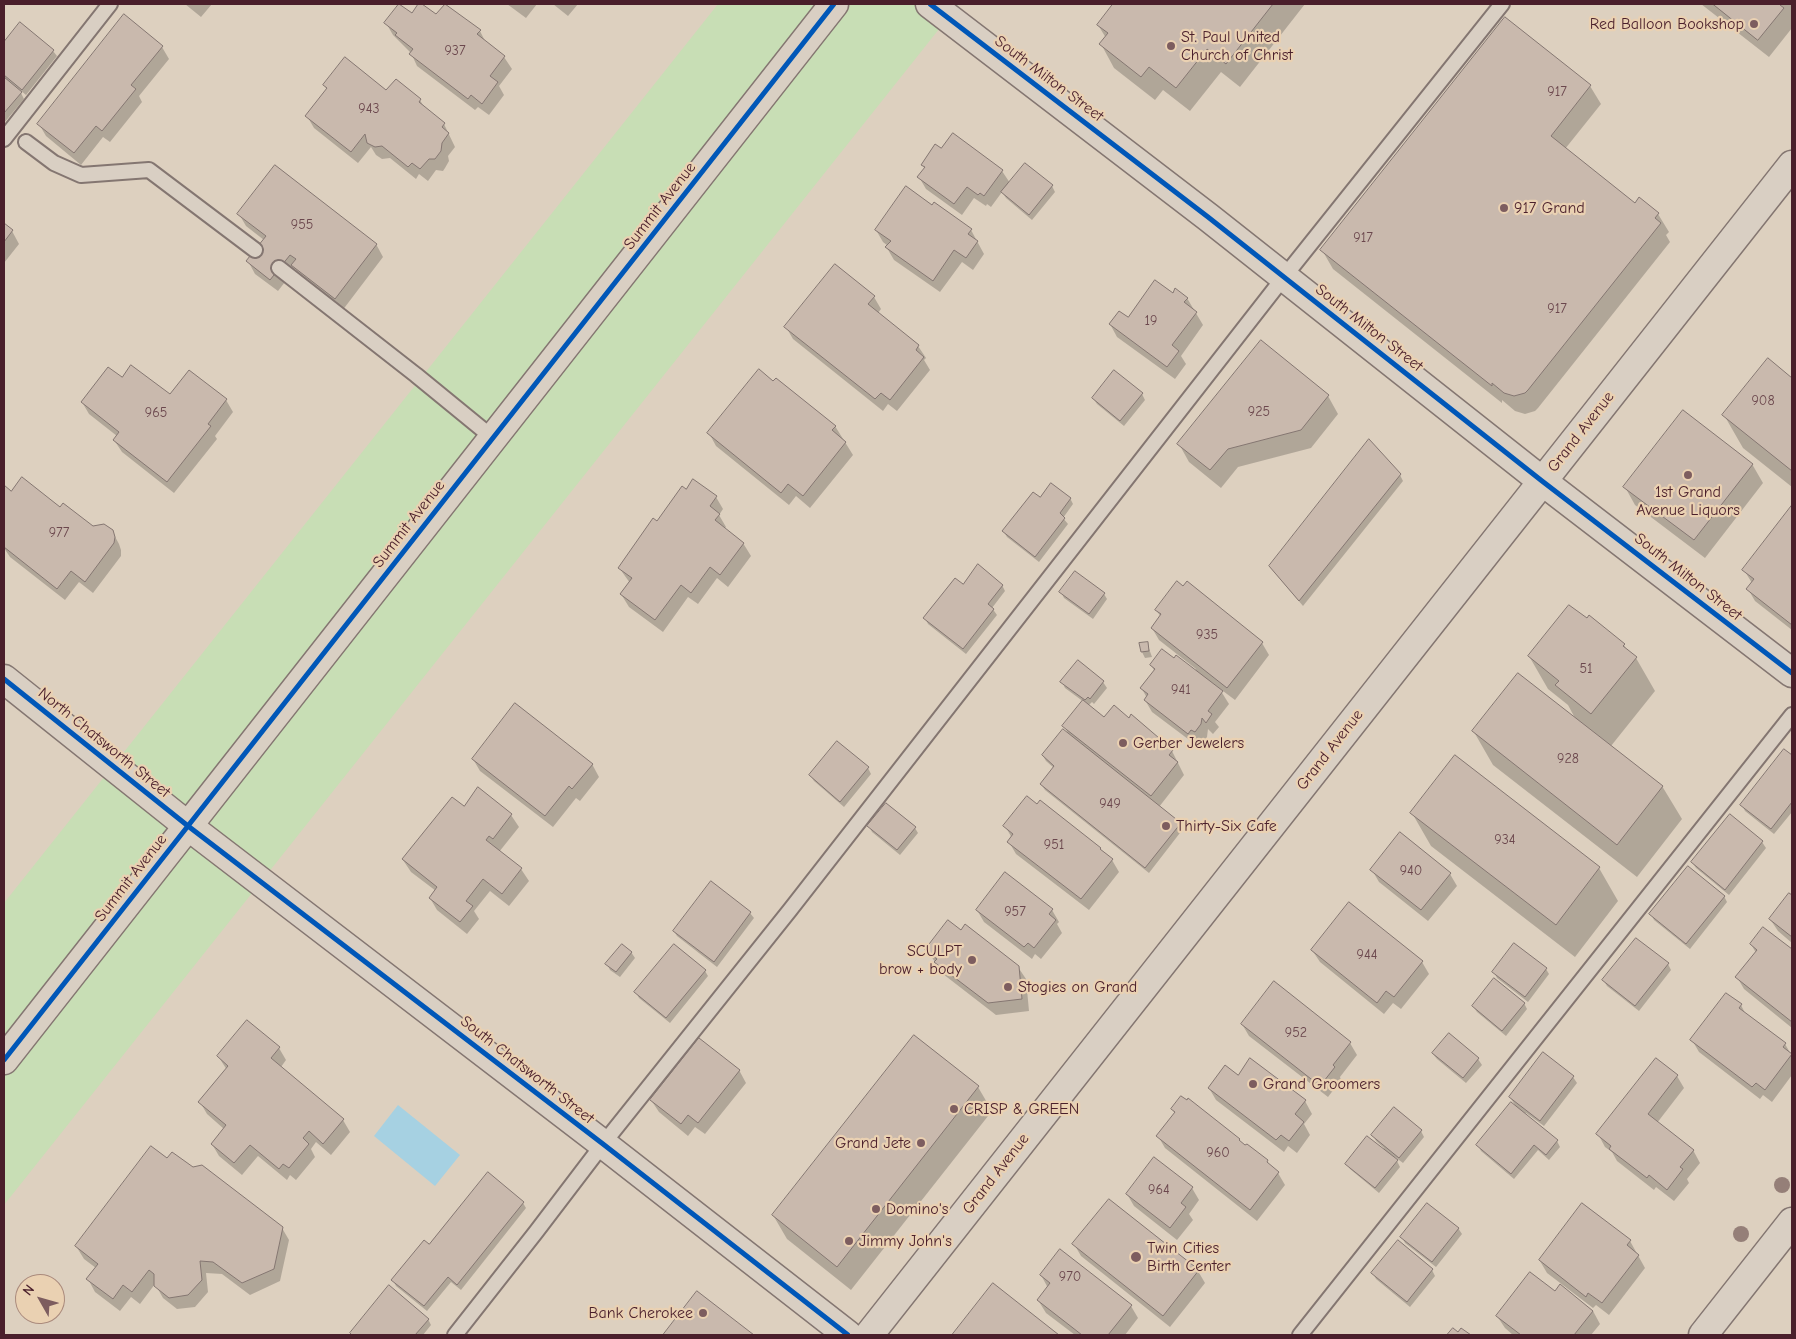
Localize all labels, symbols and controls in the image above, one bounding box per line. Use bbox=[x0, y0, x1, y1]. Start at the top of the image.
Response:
place label: Red Balloon Bookshop bbox=[1590, 14, 1744, 34]
marker: Red Balloon Bookshop bbox=[1748, 18, 1760, 30]
place label: St. Paul United Church of Christ bbox=[1181, 27, 1293, 65]
street label: South Milton Street bbox=[991, 32, 1107, 126]
marker: St. Paul United Church of Christ bbox=[1165, 40, 1177, 52]
house number: 937 bbox=[444, 43, 466, 59]
house number: 917 bbox=[1547, 84, 1567, 100]
house number: 943 bbox=[358, 101, 380, 117]
street label: Summit Avenue bbox=[620, 158, 700, 254]
place label: 917 Grand bbox=[1514, 198, 1585, 218]
marker: 917 Grand bbox=[1498, 202, 1510, 214]
house number: 955 bbox=[291, 217, 313, 233]
house number: 917 bbox=[1353, 230, 1373, 246]
street label: South Milton Street bbox=[1311, 280, 1427, 376]
house number: 917 bbox=[1547, 301, 1567, 317]
house number: 19 bbox=[1145, 313, 1157, 329]
street label: Grand Avenue bbox=[1544, 388, 1618, 476]
house number: 908 bbox=[1751, 393, 1775, 409]
house number: 925 bbox=[1248, 404, 1270, 420]
house number: 965 bbox=[145, 405, 167, 421]
marker: 1st Grand Avenue Liquors bbox=[1682, 469, 1694, 481]
street label: Summit Avenue bbox=[369, 476, 449, 572]
place label: 1st Grand Avenue Liquors bbox=[1636, 482, 1740, 520]
house number: 977 bbox=[49, 525, 69, 541]
street label: South Milton Street bbox=[1630, 529, 1746, 625]
house number: 935 bbox=[1196, 627, 1218, 643]
house number: 51 bbox=[1579, 661, 1593, 677]
house number: 941 bbox=[1171, 682, 1191, 698]
street label: North Chatsworth Street bbox=[34, 684, 174, 802]
street label: Grand Avenue bbox=[1293, 706, 1367, 794]
place label: Gerber Jewelers bbox=[1133, 733, 1244, 753]
marker: Gerber Jewelers bbox=[1117, 737, 1129, 749]
house number: 928 bbox=[1557, 751, 1579, 767]
house number: 949 bbox=[1099, 796, 1121, 812]
place label: Thirty-Six Cafe bbox=[1176, 816, 1277, 836]
marker: Thirty-Six Cafe bbox=[1160, 820, 1172, 832]
street label: Summit Avenue bbox=[91, 830, 171, 926]
house number: 934 bbox=[1494, 832, 1516, 848]
house number: 951 bbox=[1044, 837, 1064, 853]
house number: 940 bbox=[1400, 863, 1422, 879]
house number: 957 bbox=[1004, 904, 1026, 920]
place label: SCULPT brow + body bbox=[879, 941, 962, 979]
house number: 944 bbox=[1357, 947, 1377, 963]
marker: SCULPT brow + body bbox=[966, 954, 978, 966]
place label: Stogies on Grand bbox=[1018, 977, 1137, 997]
marker: Stogies on Grand bbox=[1002, 981, 1014, 993]
street label: South Chatsworth Street bbox=[456, 1012, 598, 1128]
house number: 952 bbox=[1285, 1025, 1307, 1041]
place label: Grand Groomers bbox=[1263, 1074, 1380, 1094]
marker: Grand Groomers bbox=[1247, 1078, 1259, 1090]
place label: CRISP & GREEN bbox=[964, 1099, 1079, 1119]
marker: CRISP & GREEN bbox=[948, 1103, 960, 1115]
street label: Grand Avenue bbox=[959, 1130, 1033, 1218]
place label: Grand Jete bbox=[835, 1133, 911, 1153]
marker: Grand Jete bbox=[915, 1137, 927, 1149]
house number: 960 bbox=[1206, 1145, 1230, 1161]
house number: 964 bbox=[1148, 1182, 1170, 1198]
place label: Domino's bbox=[886, 1199, 948, 1219]
marker: Domino's bbox=[870, 1203, 882, 1215]
place label: Jimmy John's bbox=[859, 1231, 952, 1251]
marker: Jimmy John's bbox=[843, 1235, 855, 1247]
place label: Twin Cities Birth Center bbox=[1147, 1238, 1231, 1276]
marker: Twin Cities Birth Center bbox=[1129, 1250, 1143, 1264]
house number: 970 bbox=[1059, 1269, 1081, 1285]
north arrow bbox=[15, 1274, 65, 1324]
text: N bbox=[19, 1281, 38, 1299]
place label: Bank Cherokee bbox=[588, 1303, 693, 1323]
marker: Bank Cherokee bbox=[697, 1307, 709, 1319]

